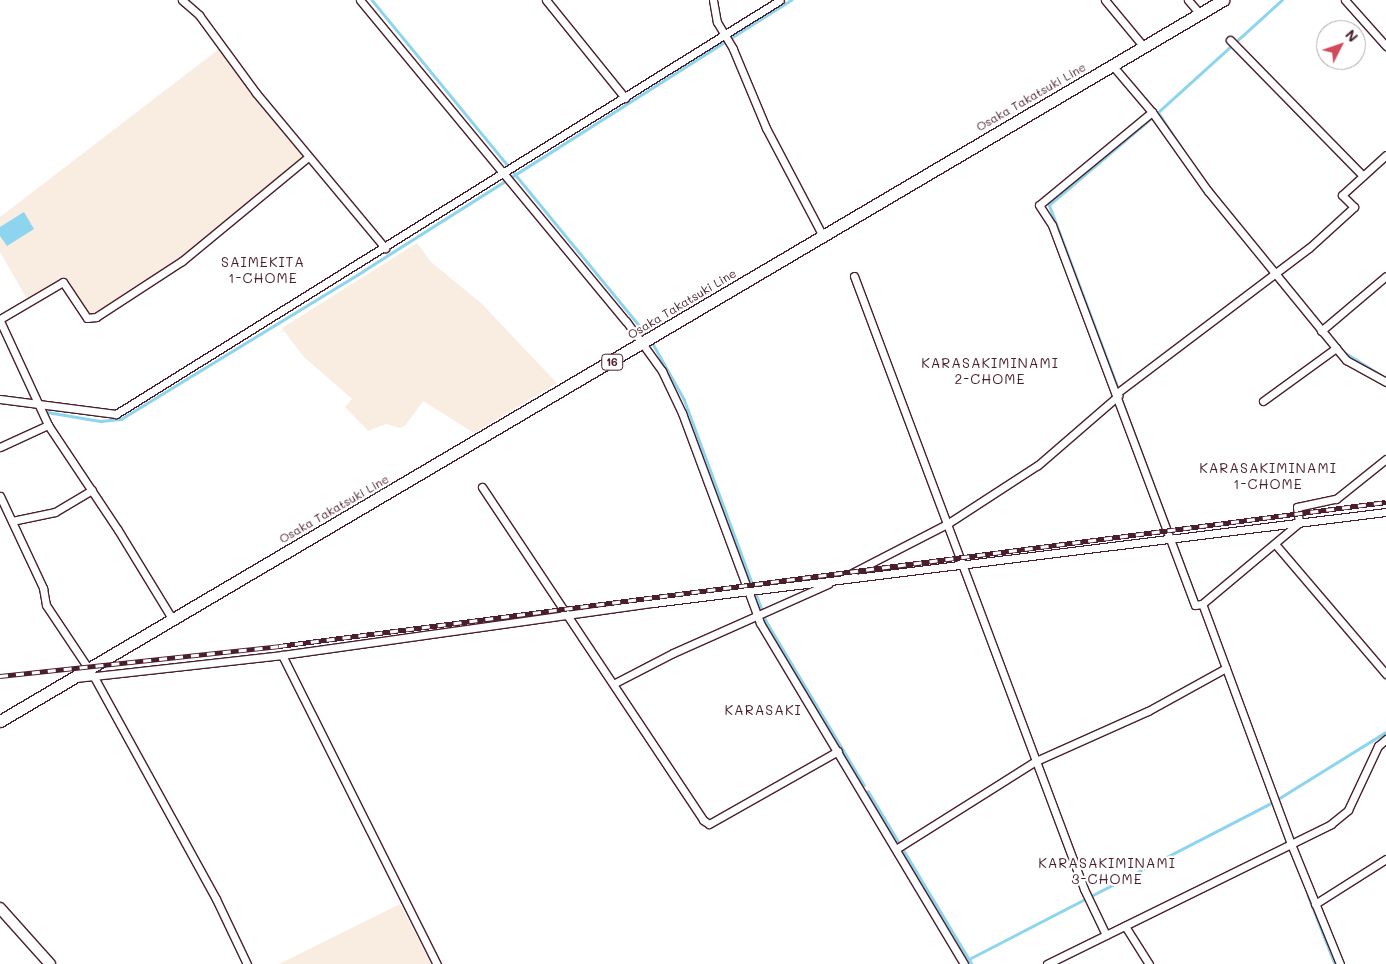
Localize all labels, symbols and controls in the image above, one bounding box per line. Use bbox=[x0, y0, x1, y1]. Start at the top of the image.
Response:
north arrow bbox=[1316, 20, 1366, 70]
text: N bbox=[1341, 25, 1363, 46]
street label: Osaka Takatsuki Line bbox=[974, 60, 1088, 134]
district label: SAIMEKITA 1-CHOME bbox=[220, 254, 306, 286]
street label: Osaka Takatsuki Line bbox=[625, 266, 739, 342]
road number: 16 bbox=[601, 354, 623, 371]
district label: KARASAKIMINAMI 2-CHOME bbox=[919, 355, 1061, 388]
district label: KARASAKIMINAMI 1-CHOME bbox=[1197, 460, 1339, 492]
street label: Osaka Takatsuki Line bbox=[277, 472, 391, 546]
district label: KARASAKI bbox=[723, 702, 803, 718]
district label: KARASAKIMINAMI 3-CHOME bbox=[1036, 855, 1178, 888]

